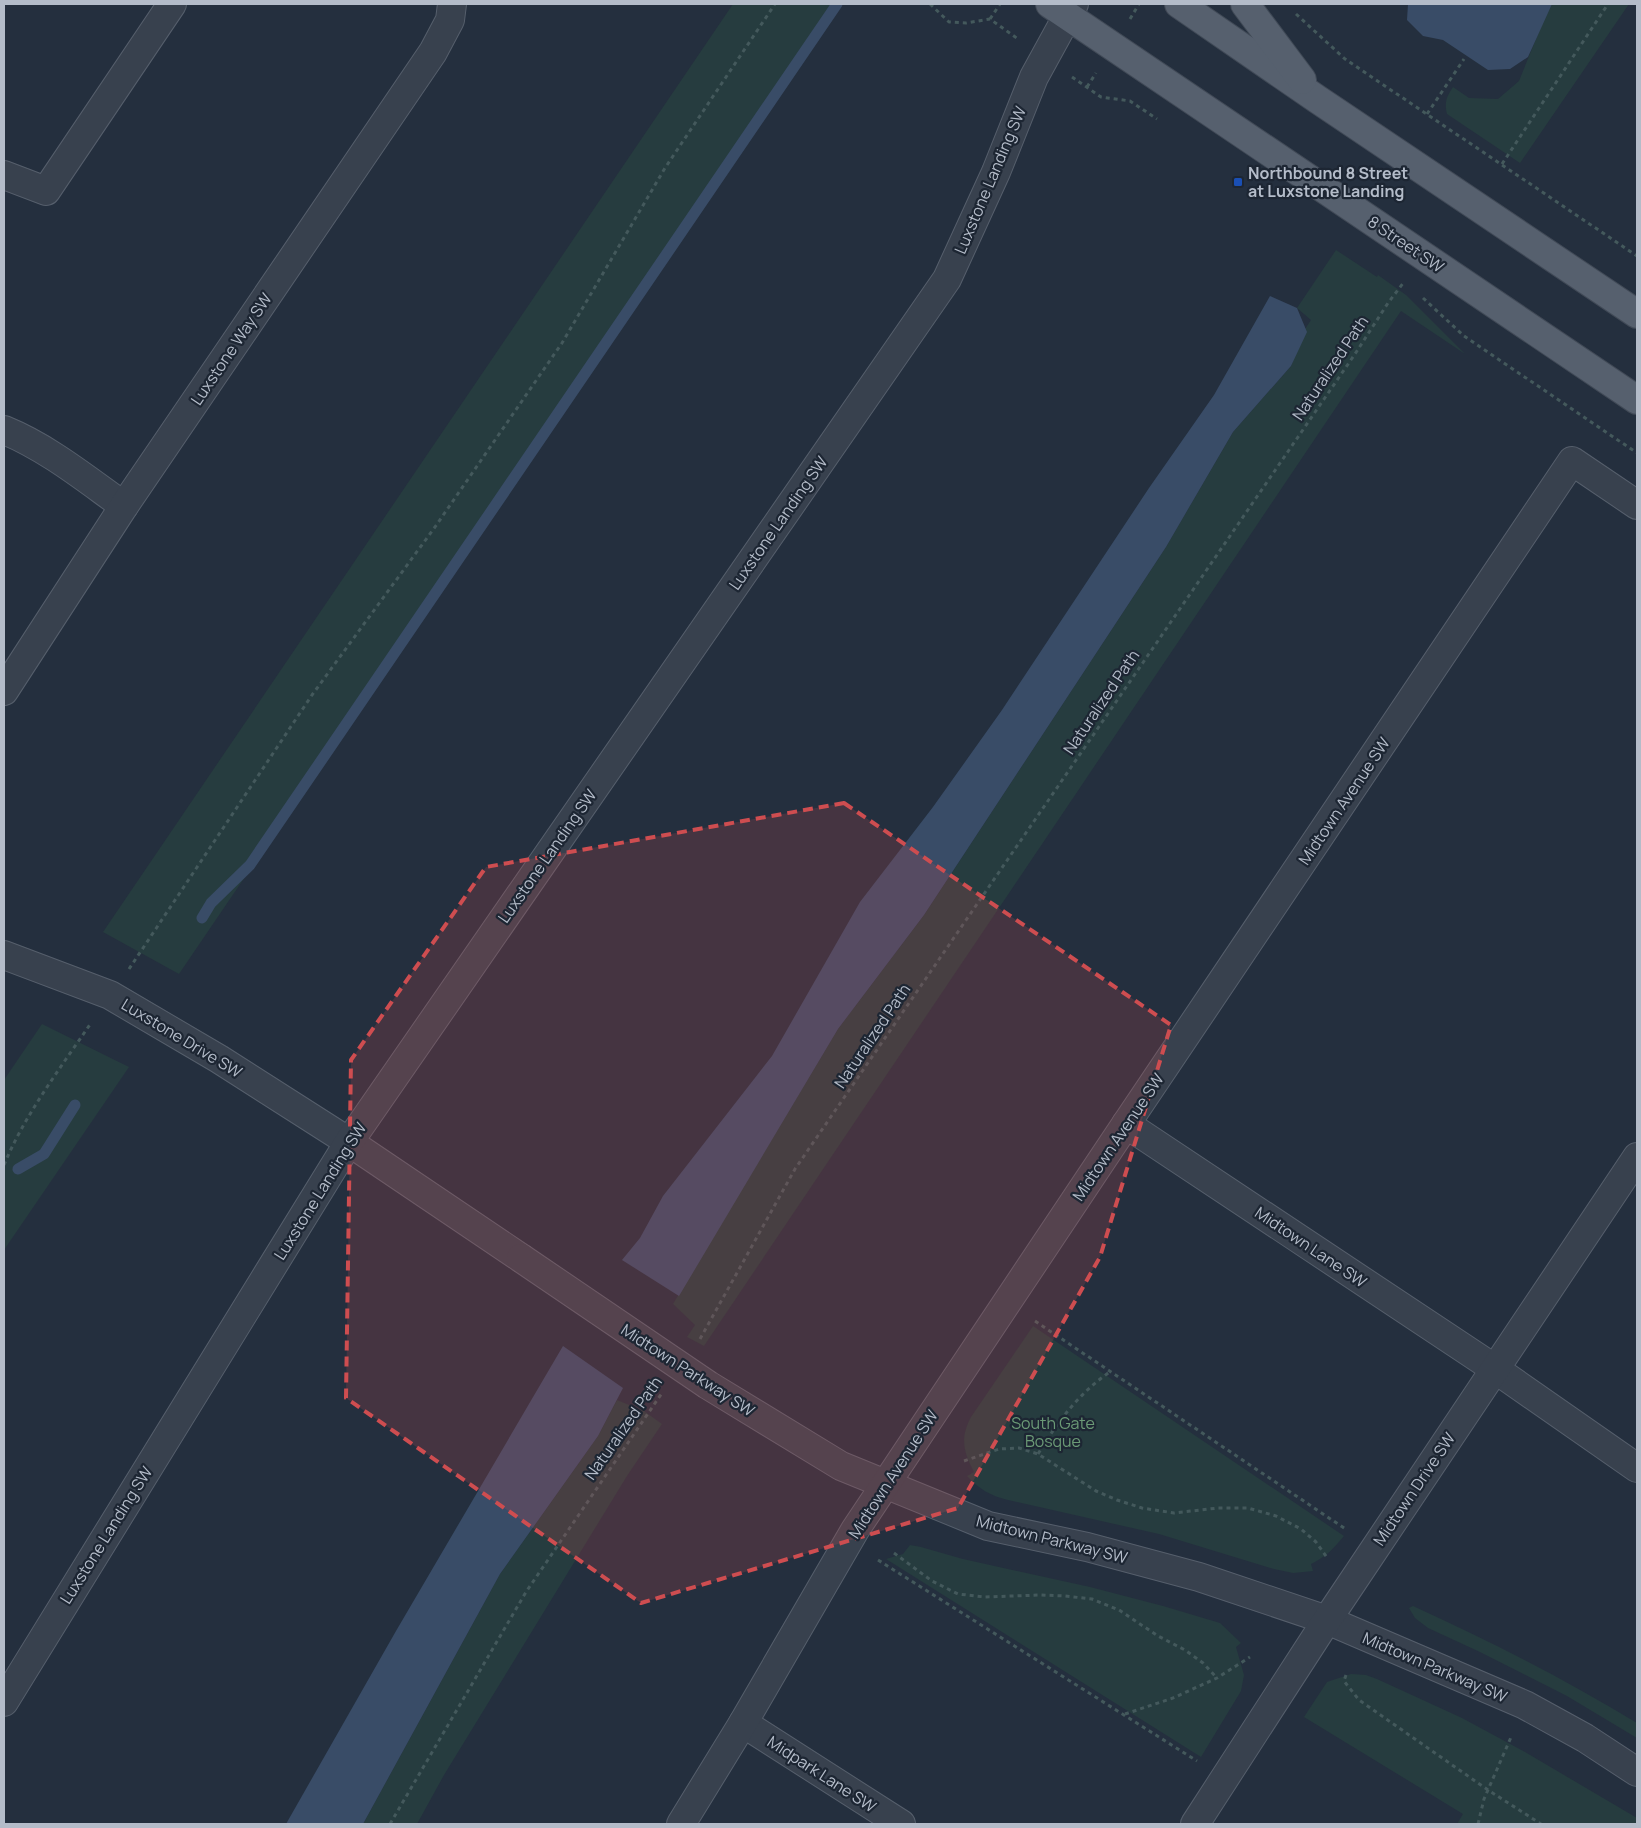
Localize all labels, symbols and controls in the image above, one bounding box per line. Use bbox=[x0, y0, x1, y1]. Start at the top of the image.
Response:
street label: Luxstone Landing SW bbox=[949, 103, 1031, 257]
place label: Northbound 8 Street at Luxstone Landing bbox=[1248, 162, 1408, 202]
marker: Northbound 8 Street at Luxstone Landing bbox=[1232, 176, 1244, 188]
street label: 8 Street SW bbox=[1364, 210, 1448, 278]
street label: Luxstone Way SW bbox=[185, 289, 277, 409]
street label: Naturalized Path bbox=[1287, 311, 1373, 425]
street label: Luxstone Landing SW bbox=[724, 452, 832, 594]
street label: Naturalized Path bbox=[1058, 645, 1144, 759]
street label: Midtown Avenue SW bbox=[1293, 733, 1395, 869]
street label: Luxstone Landing SW bbox=[493, 785, 601, 927]
street label: Naturalized Path bbox=[829, 979, 915, 1093]
street label: Luxstone Drive SW bbox=[118, 993, 246, 1083]
street label: Midtown Avenue SW bbox=[1067, 1069, 1169, 1205]
street label: Luxstone Landing SW bbox=[269, 1118, 371, 1264]
street label: Midtown Lane SW bbox=[1251, 1201, 1371, 1293]
street label: Midtown Parkway SW bbox=[617, 1319, 759, 1421]
street label: Naturalized Path bbox=[579, 1372, 667, 1484]
street label: Midtown Avenue SW bbox=[843, 1405, 943, 1543]
park label: South Gate Bosque bbox=[1011, 1412, 1095, 1452]
street label: Midtown Drive SW bbox=[1368, 1428, 1460, 1550]
street label: Luxstone Landing SW bbox=[55, 1462, 157, 1608]
street label: Midtown Parkway SW bbox=[974, 1510, 1130, 1568]
street label: Midtown Parkway SW bbox=[1359, 1627, 1511, 1707]
street label: Midpark Lane SW bbox=[763, 1731, 881, 1817]

